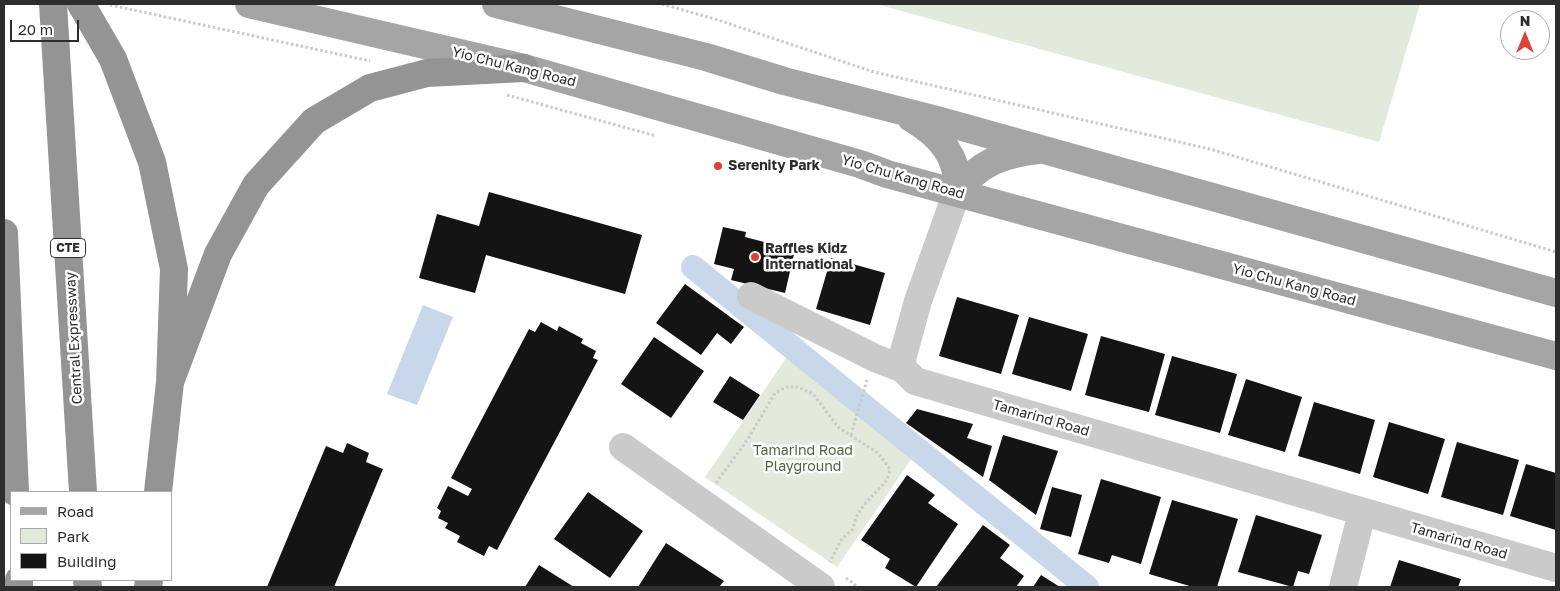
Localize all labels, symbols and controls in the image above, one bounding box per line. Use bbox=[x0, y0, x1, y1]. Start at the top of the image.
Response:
scale bar bbox=[12, 10, 81, 42]
north arrow bbox=[1500, 10, 1550, 60]
text: N bbox=[1520, 12, 1530, 29]
text: 20 m bbox=[18, 20, 53, 38]
street label: Yio Chu Kang Road bbox=[450, 43, 578, 91]
street label: Yio Chu Kang Road bbox=[840, 151, 966, 203]
place label: Serenity Park bbox=[728, 158, 820, 174]
marker: Serenity Park bbox=[712, 160, 724, 172]
road number: CTE bbox=[50, 238, 86, 258]
place label: Raffles Kidz International bbox=[765, 241, 853, 274]
marker: Raffles Kidz International bbox=[749, 251, 761, 263]
street label: Yio Chu Kang Road bbox=[1230, 260, 1358, 310]
street label: Central Expressway bbox=[62, 271, 86, 405]
street label: Tamarind Road bbox=[991, 396, 1091, 440]
park label: Tamarind Road Playground bbox=[753, 443, 853, 476]
legend bbox=[10, 491, 172, 581]
text: Road bbox=[57, 502, 94, 520]
street label: Tamarind Road bbox=[1409, 519, 1509, 563]
text: Park bbox=[57, 527, 89, 545]
text: Building bbox=[57, 552, 117, 570]

